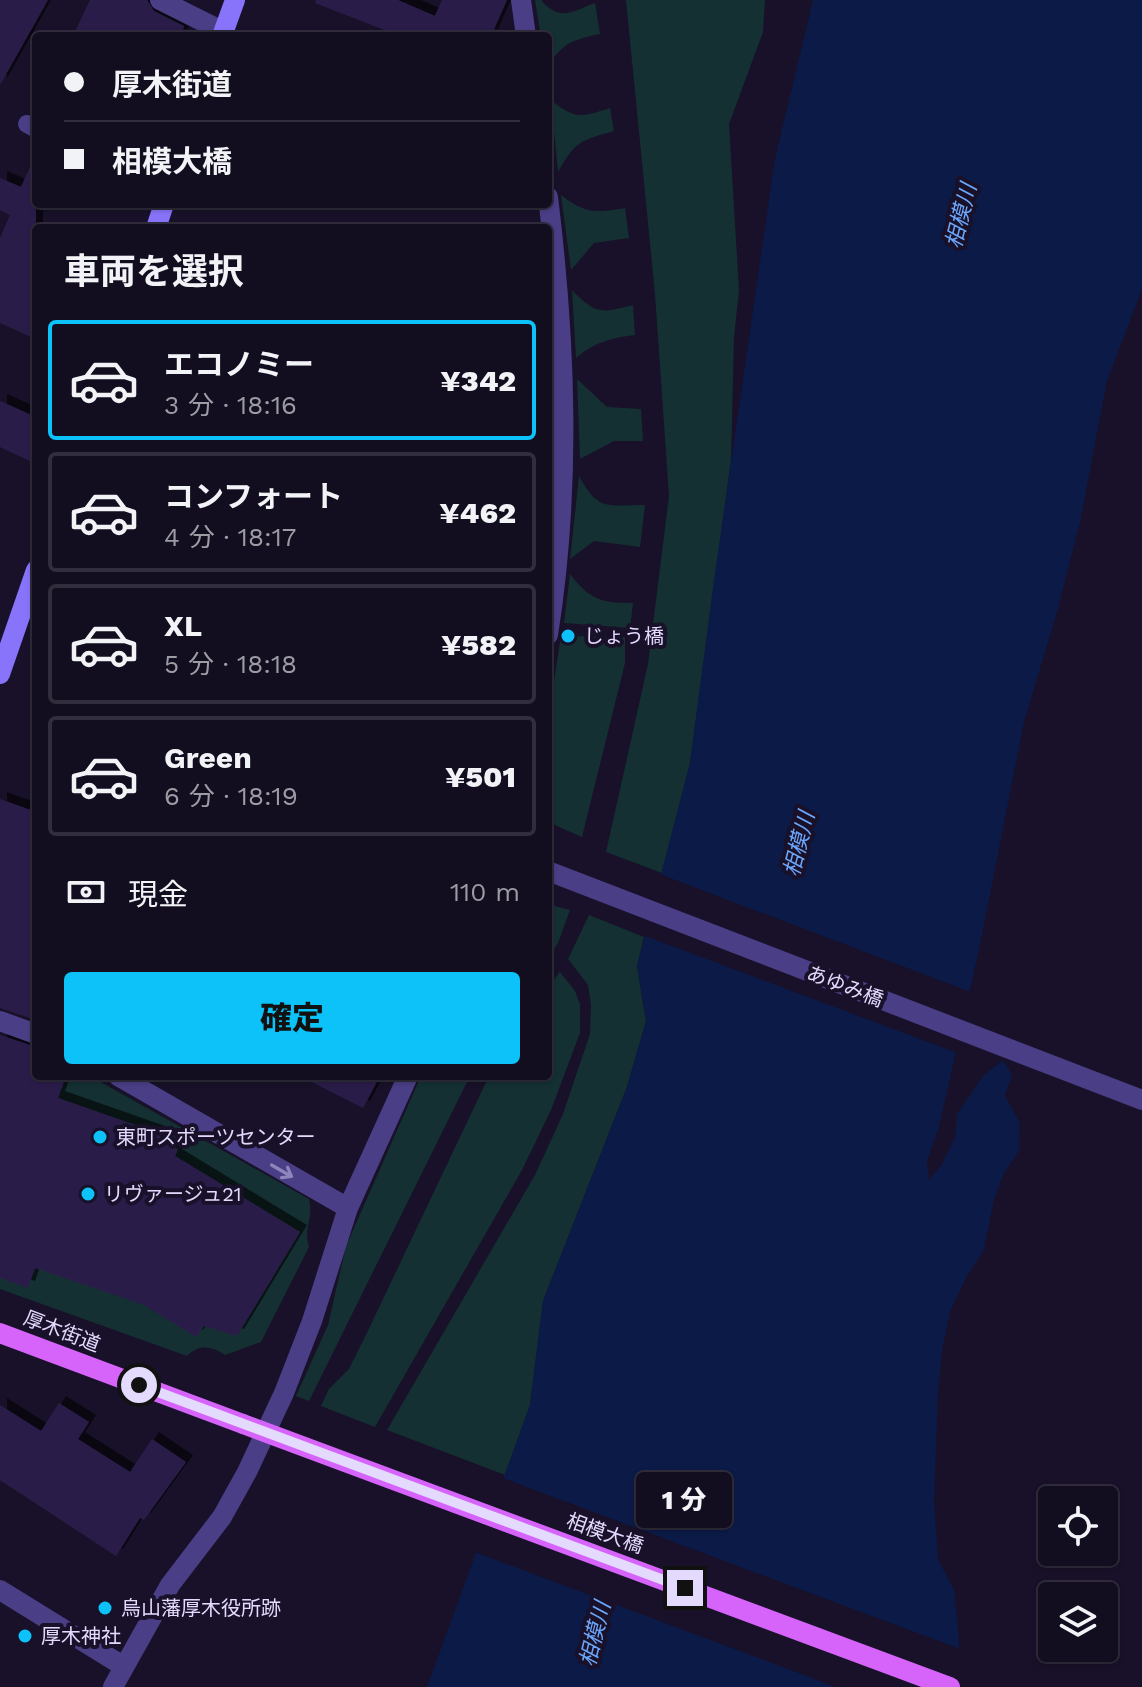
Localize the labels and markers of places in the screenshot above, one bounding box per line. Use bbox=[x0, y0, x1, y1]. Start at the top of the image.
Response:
place label: じょう橋 bbox=[584, 624, 664, 648]
marker: じょう橋 bbox=[559, 627, 577, 645]
place label: 東町スポーツセンター bbox=[116, 1125, 316, 1149]
marker: 東町スポーツセンター bbox=[91, 1128, 109, 1146]
place label: リヴァージュ21 bbox=[104, 1182, 242, 1206]
marker: リヴァージュ21 bbox=[79, 1185, 97, 1203]
place label: 烏山藩厚木役所跡 bbox=[121, 1596, 281, 1620]
marker: 烏山藩厚木役所跡 bbox=[96, 1599, 114, 1617]
place label: 厚木神社 bbox=[41, 1624, 121, 1648]
marker: 厚木神社 bbox=[16, 1627, 34, 1645]

